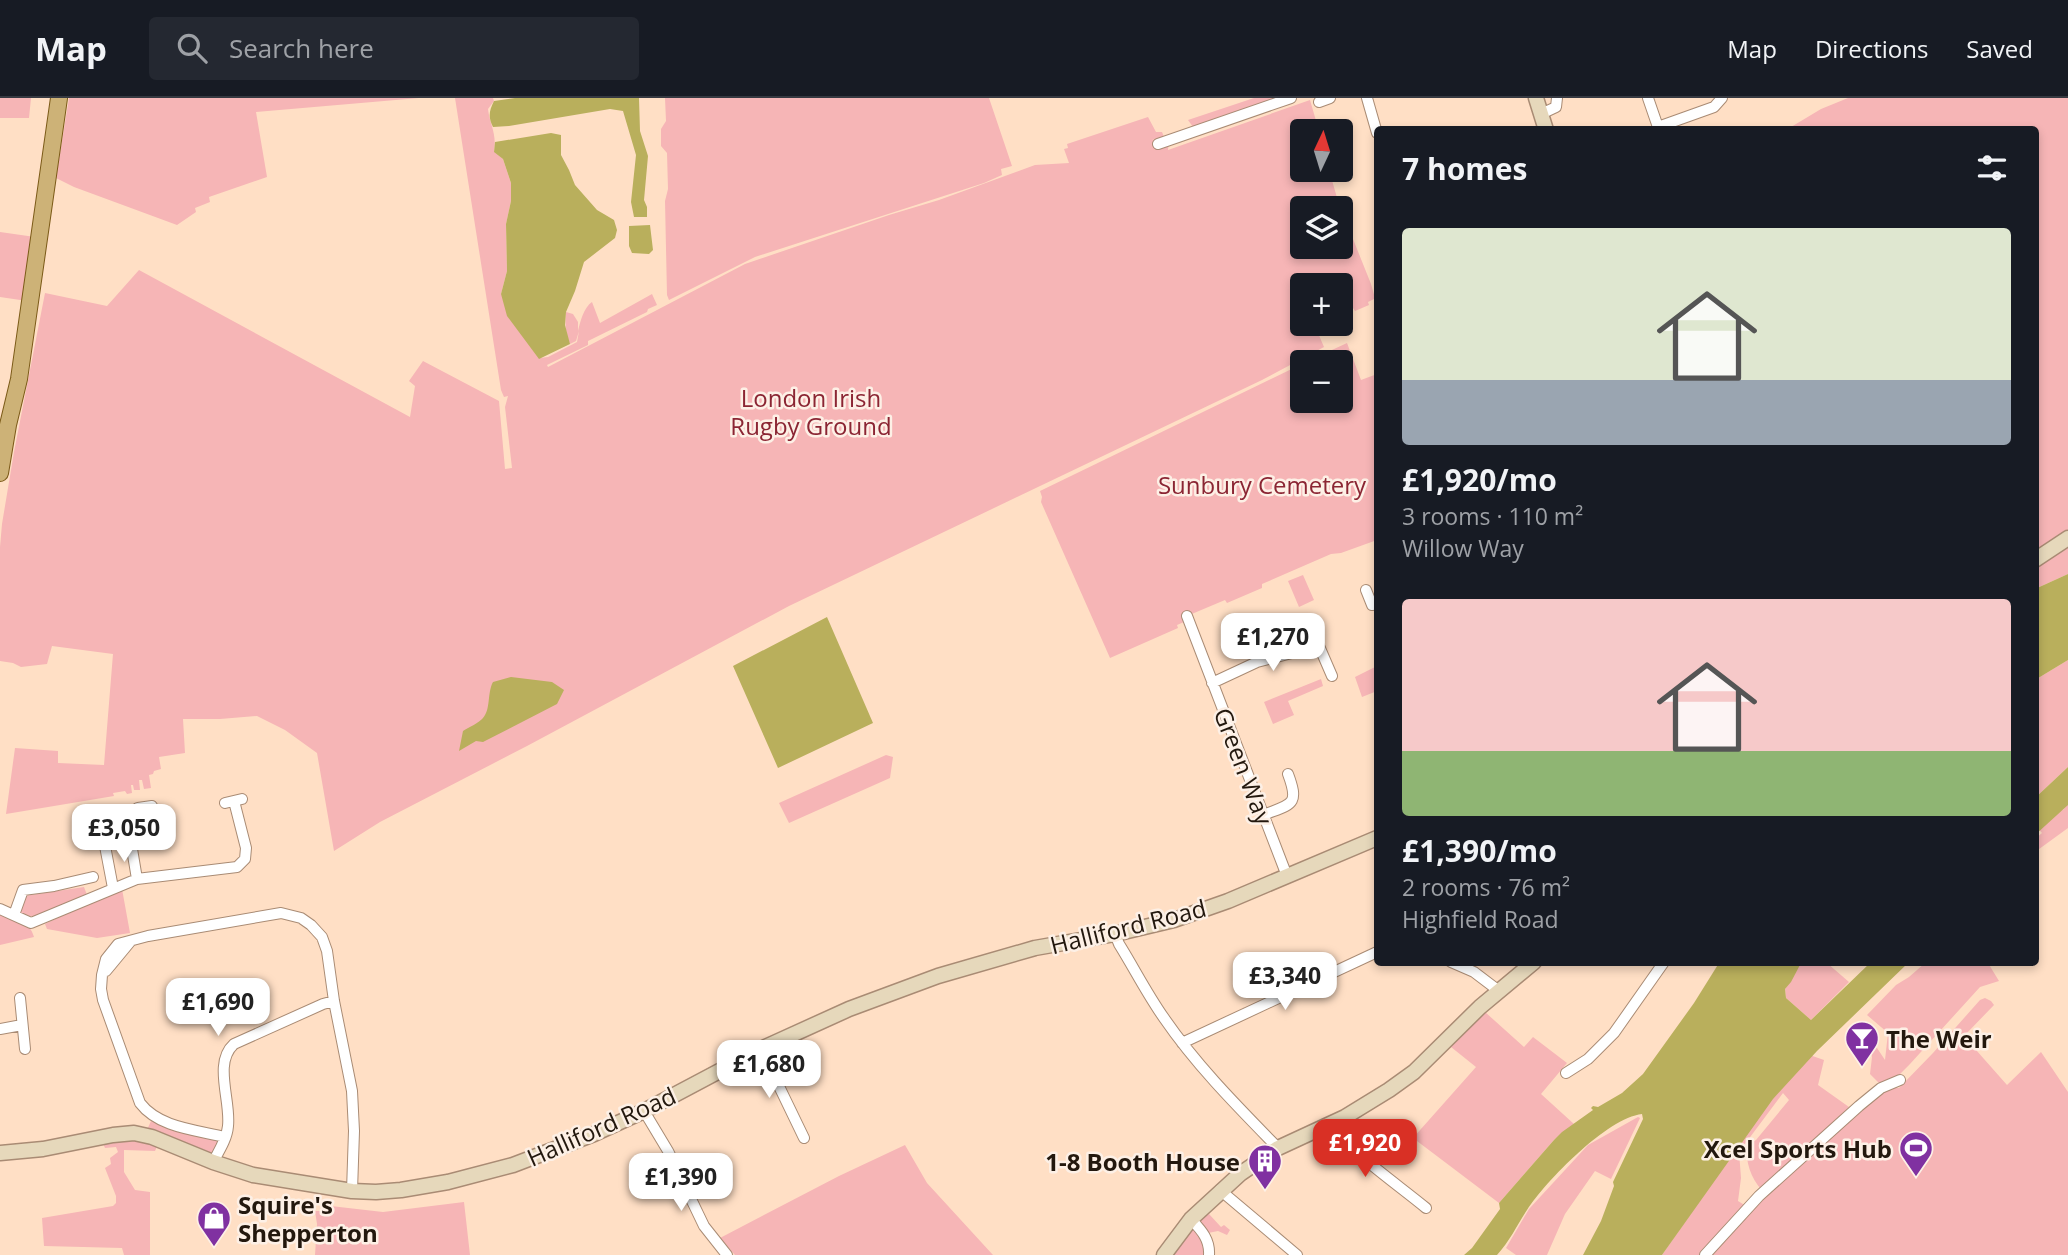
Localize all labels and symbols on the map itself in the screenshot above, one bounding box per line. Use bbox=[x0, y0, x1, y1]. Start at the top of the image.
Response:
north arrow bbox=[1290, 119, 1353, 182]
park label: London Irish Rugby Ground bbox=[730, 381, 892, 442]
park label: Sunbury Cemetery bbox=[1158, 468, 1367, 501]
pin: £1,270 bbox=[1216, 614, 1330, 673]
street label: Green Way bbox=[1207, 703, 1282, 830]
pin: £3,050 bbox=[67, 804, 181, 864]
street label: Halliford Road bbox=[1047, 891, 1209, 961]
pin: £3,340 bbox=[1228, 953, 1342, 1012]
pin: £1,690 bbox=[161, 978, 275, 1038]
bar icon: The Weir bbox=[1843, 1019, 1881, 1068]
place label: The Weir bbox=[1886, 1022, 1992, 1055]
pin: £1,680 bbox=[712, 1040, 826, 1100]
street label: Halliford Road bbox=[521, 1078, 681, 1174]
pin: £1,920 bbox=[1308, 1119, 1422, 1179]
sports icon: Xcel Sports Hub bbox=[1897, 1129, 1935, 1178]
place label: Xcel Sports Hub bbox=[1704, 1132, 1892, 1165]
building icon: 1-8 Booth House bbox=[1246, 1142, 1284, 1191]
place label: 1-8 Booth House bbox=[1045, 1145, 1240, 1178]
pin: £1,390 bbox=[624, 1154, 738, 1213]
place label: Squire's Shepperton bbox=[238, 1188, 378, 1249]
shop icon: Squire's Shepperton bbox=[195, 1199, 233, 1248]

